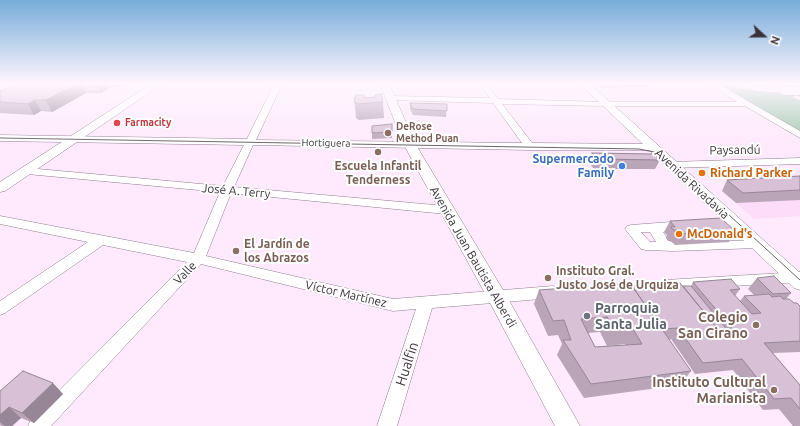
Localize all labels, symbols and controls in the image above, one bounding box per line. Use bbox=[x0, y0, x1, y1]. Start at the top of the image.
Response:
north arrow bbox=[744, 16, 784, 56]
text: N bbox=[768, 34, 782, 46]
place label: Farmacity bbox=[125, 117, 171, 129]
marker: Farmacity bbox=[112, 118, 122, 128]
place label: DeRose Method Puan bbox=[396, 121, 459, 144]
marker: DeRose Method Puan bbox=[383, 128, 393, 138]
street label: Hortiguera bbox=[301, 137, 351, 149]
street label: Paysandú bbox=[709, 142, 761, 158]
street label: Avenida Rivadavia bbox=[652, 146, 732, 222]
marker: Escuela Infantil Tenderness bbox=[373, 147, 383, 157]
place label: Supermercado Family bbox=[532, 152, 614, 180]
place label: Escuela Infantil Tenderness bbox=[335, 159, 421, 187]
marker: Supermercado Family bbox=[617, 161, 627, 171]
place label: Richard Parker bbox=[710, 166, 793, 180]
marker: Richard Parker bbox=[697, 168, 707, 178]
street label: José A. Terry bbox=[201, 181, 271, 201]
street label: Avenida Juan Bautista Alberdi bbox=[427, 184, 519, 330]
place label: McDonald's bbox=[687, 227, 753, 241]
marker: McDonald's bbox=[674, 229, 684, 239]
place label: El Jardín de los Abrazos bbox=[244, 237, 310, 265]
marker: El Jardín de los Abrazos bbox=[231, 246, 241, 256]
street label: Valle bbox=[171, 258, 199, 288]
place label: Instituto Gral. Justo José de Urquiza bbox=[556, 264, 679, 292]
marker: Instituto Gral. Justo José de Urquiza bbox=[543, 273, 553, 283]
street label: Víctor Martínez bbox=[304, 278, 388, 310]
place label: Parroquia Santa Julia bbox=[595, 300, 667, 332]
place label: Colegio San Cirano bbox=[678, 309, 748, 342]
marker: Parroquia Santa Julia bbox=[582, 311, 592, 321]
marker: Colegio San Cirano bbox=[751, 320, 761, 330]
street label: Hualfin bbox=[392, 340, 422, 388]
place label: Instituto Cultural Marianista bbox=[652, 374, 766, 406]
marker: Instituto Cultural Marianista bbox=[769, 385, 779, 395]

